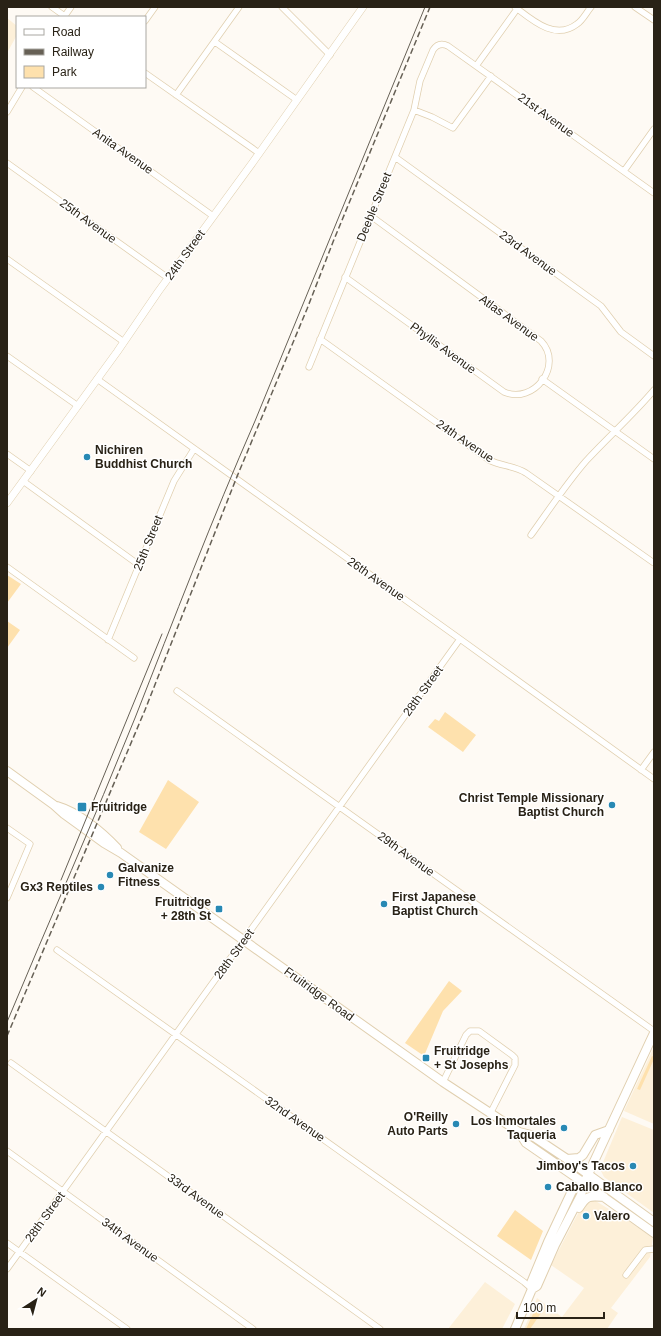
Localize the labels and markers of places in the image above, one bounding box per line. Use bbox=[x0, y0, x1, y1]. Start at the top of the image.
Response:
place label: Nichiren Buddhist Church bbox=[95, 443, 192, 471]
marker: Nichiren Buddhist Church bbox=[82, 452, 92, 462]
place label: Christ Temple Missionary Baptist Church bbox=[459, 791, 604, 819]
place label: Fruitridge bbox=[91, 800, 147, 814]
marker: Christ Temple Missionary Baptist Church bbox=[607, 800, 617, 810]
marker: Fruitridge bbox=[76, 801, 88, 813]
place label: Galvanize Fitness bbox=[118, 861, 174, 889]
marker: Galvanize Fitness bbox=[105, 870, 115, 880]
place label: Gx3 Reptiles bbox=[20, 880, 93, 894]
marker: Gx3 Reptiles bbox=[96, 882, 106, 892]
place label: First Japanese Baptist Church bbox=[392, 890, 478, 918]
place label: Fruitridge + 28th St bbox=[155, 895, 211, 923]
marker: First Japanese Baptist Church bbox=[379, 899, 389, 909]
marker: Fruitridge + 28th St bbox=[214, 904, 224, 914]
place label: Fruitridge + St Josephs bbox=[434, 1044, 509, 1072]
marker: Fruitridge + St Josephs bbox=[421, 1053, 431, 1063]
place label: O'Reilly Auto Parts bbox=[387, 1110, 448, 1138]
place label: Los Inmortales Taqueria bbox=[471, 1114, 556, 1142]
marker: O'Reilly Auto Parts bbox=[451, 1119, 461, 1129]
marker: Los Inmortales Taqueria bbox=[559, 1123, 569, 1133]
place label: Jimboy's Tacos bbox=[536, 1159, 625, 1173]
marker: Jimboy's Tacos bbox=[628, 1161, 638, 1171]
place label: Caballo Blanco bbox=[556, 1180, 643, 1194]
marker: Caballo Blanco bbox=[543, 1182, 553, 1192]
place label: Valero bbox=[594, 1209, 630, 1223]
marker: Valero bbox=[581, 1211, 591, 1221]

